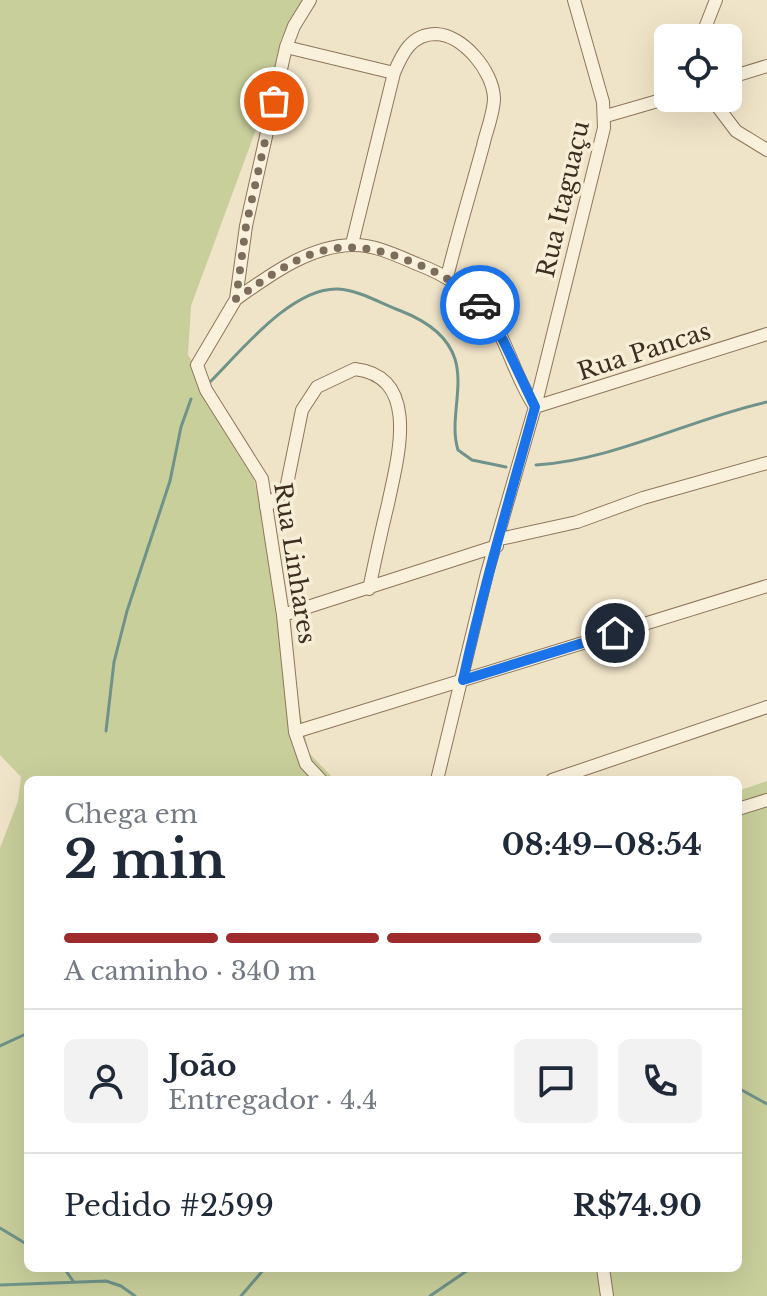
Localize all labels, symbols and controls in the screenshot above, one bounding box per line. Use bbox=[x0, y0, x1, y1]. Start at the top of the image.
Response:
map controls bbox=[654, 24, 742, 112]
button: locate bbox=[654, 24, 742, 112]
pin bbox=[240, 67, 308, 135]
icon: bag bbox=[252, 79, 296, 123]
street label: Rua Itaguaçu bbox=[531, 118, 595, 280]
courier bbox=[440, 265, 520, 345]
icon: car bbox=[458, 283, 502, 327]
street label: Rua Pancas bbox=[574, 316, 714, 386]
street label: Rua Linhares bbox=[268, 480, 322, 646]
pin bbox=[581, 599, 649, 667]
icon: home bbox=[593, 611, 637, 655]
text: Chega em bbox=[64, 798, 198, 830]
text: 08:49–08:54 bbox=[502, 826, 702, 863]
text: 2 min bbox=[64, 828, 226, 892]
text: A caminho · 340 m bbox=[64, 955, 316, 987]
button: person bbox=[64, 1039, 148, 1123]
button: chat bbox=[514, 1039, 598, 1123]
button: phone bbox=[618, 1039, 702, 1123]
text: João bbox=[168, 1047, 236, 1084]
text: Entregador · 4.4 bbox=[168, 1084, 378, 1116]
text: Pedido #2599 bbox=[64, 1187, 274, 1224]
text: R$74.90 bbox=[573, 1187, 702, 1224]

